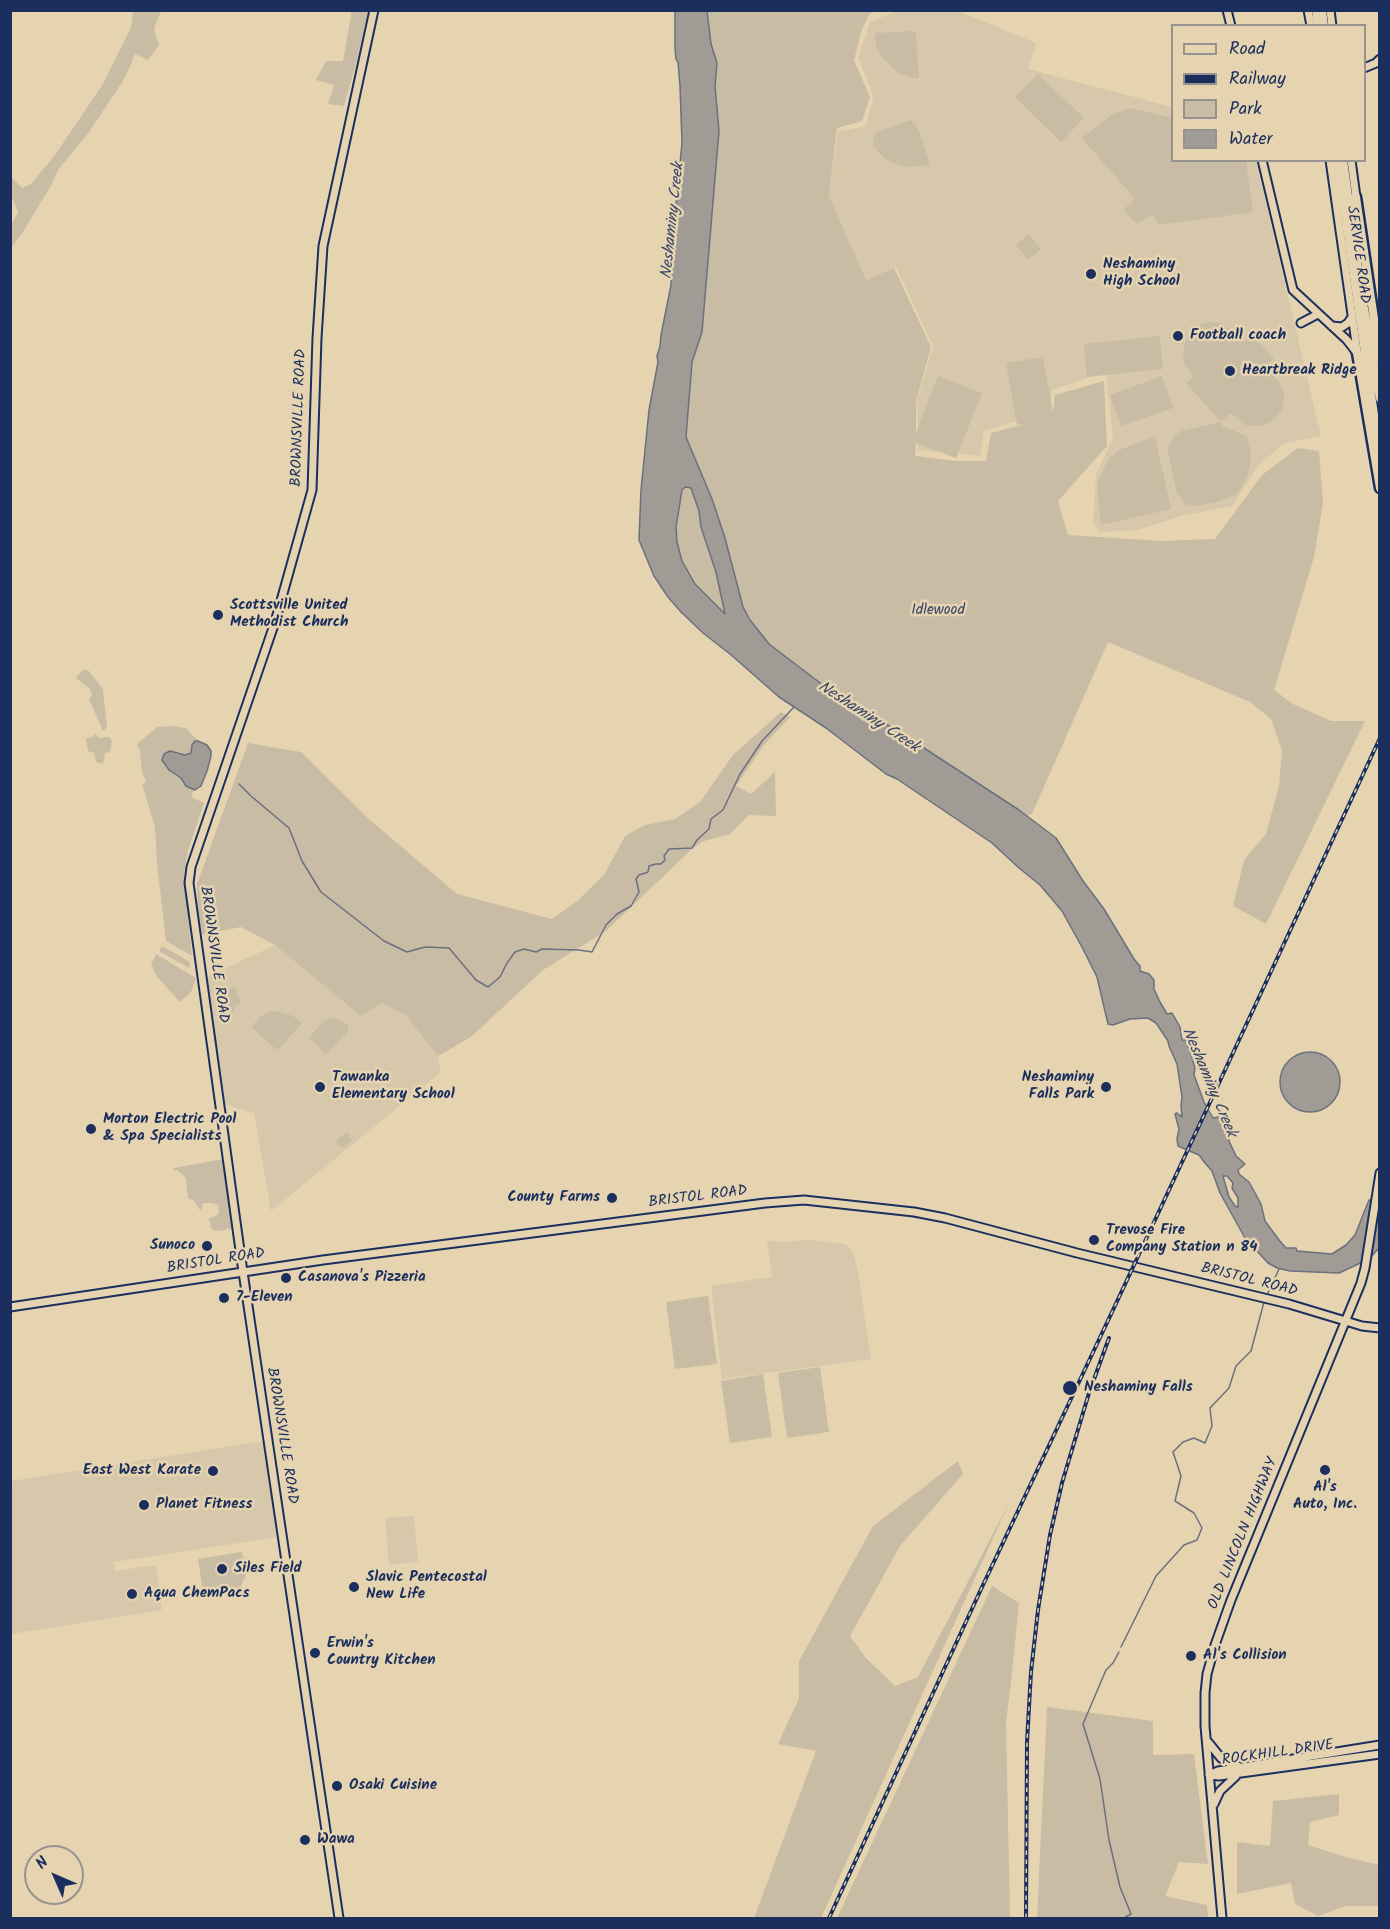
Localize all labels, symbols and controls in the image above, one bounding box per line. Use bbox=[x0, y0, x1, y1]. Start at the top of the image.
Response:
legend bbox=[1171, 24, 1366, 162]
text: Road bbox=[1229, 35, 1265, 64]
text: Railway bbox=[1229, 65, 1286, 94]
text: Park bbox=[1229, 95, 1262, 124]
text: Water bbox=[1229, 125, 1273, 154]
water label: Neshaminy Creek bbox=[658, 162, 690, 280]
street label: SERVICE ROAD bbox=[1341, 205, 1373, 305]
place label: Neshaminy High School bbox=[1103, 256, 1180, 291]
marker: Neshaminy High School bbox=[1084, 267, 1098, 281]
place label: Football coach bbox=[1190, 327, 1286, 345]
marker: Football coach bbox=[1171, 329, 1185, 343]
street label: BROWNSVILLE ROAD bbox=[289, 349, 311, 487]
place label: Heartbreak Ridge bbox=[1242, 362, 1357, 380]
marker: Heartbreak Ridge bbox=[1223, 364, 1237, 378]
place label: Scottsville United Methodist Church bbox=[230, 597, 348, 632]
park label: Idlewood bbox=[911, 602, 965, 620]
marker: Scottsville United Methodist Church bbox=[211, 608, 225, 622]
water label: Neshaminy Creek bbox=[814, 678, 922, 758]
street label: BROWNSVILLE ROAD bbox=[194, 885, 232, 1025]
water label: Neshaminy Creek bbox=[1176, 1026, 1240, 1140]
place label: Tawanka Elementary School bbox=[332, 1069, 455, 1104]
place label: Neshaminy Falls Park bbox=[1022, 1069, 1094, 1104]
marker: Tawanka Elementary School bbox=[313, 1080, 327, 1094]
marker: Neshaminy Falls Park bbox=[1099, 1080, 1113, 1094]
place label: Morton Electric Pool & Spa Specialists bbox=[103, 1111, 236, 1146]
marker: Morton Electric Pool & Spa Specialists bbox=[84, 1122, 98, 1136]
street label: BRISTOL ROAD bbox=[648, 1183, 748, 1213]
place label: County Farms bbox=[507, 1189, 600, 1207]
marker: County Farms bbox=[605, 1191, 619, 1205]
place label: Trevose Fire Company Station n 84 bbox=[1106, 1222, 1257, 1257]
marker: Trevose Fire Company Station n 84 bbox=[1087, 1233, 1101, 1247]
place label: Sunoco bbox=[150, 1237, 195, 1255]
marker: Sunoco bbox=[200, 1239, 214, 1253]
street label: BRISTOL ROAD bbox=[166, 1245, 266, 1279]
street label: BRISTOL ROAD bbox=[1199, 1260, 1299, 1302]
place label: Casanova's Pizzeria bbox=[298, 1269, 426, 1287]
marker: Casanova's Pizzeria bbox=[279, 1271, 293, 1285]
place label: 7-Eleven bbox=[236, 1289, 293, 1307]
marker: 7-Eleven bbox=[217, 1291, 231, 1305]
street label: BROWNSVILLE ROAD bbox=[261, 1366, 301, 1506]
marker: Neshaminy Falls bbox=[1061, 1379, 1079, 1397]
place label: Neshaminy Falls bbox=[1084, 1379, 1193, 1397]
street label: OLD LINCOLN HIGHWAY bbox=[1205, 1456, 1283, 1612]
place label: East West Karate bbox=[83, 1462, 201, 1480]
marker: Al's Auto, Inc. bbox=[1318, 1463, 1332, 1477]
marker: East West Karate bbox=[206, 1464, 220, 1478]
place label: Al's Auto, Inc. bbox=[1293, 1479, 1357, 1514]
place label: Planet Fitness bbox=[156, 1496, 252, 1514]
marker: Planet Fitness bbox=[137, 1498, 151, 1512]
place label: Siles Field bbox=[234, 1560, 302, 1578]
marker: Siles Field bbox=[215, 1562, 229, 1576]
place label: Slavic Pentecostal New Life bbox=[366, 1569, 487, 1604]
marker: Slavic Pentecostal New Life bbox=[347, 1580, 361, 1594]
place label: Aqua ChemPacs bbox=[144, 1585, 249, 1603]
marker: Aqua ChemPacs bbox=[125, 1587, 139, 1601]
place label: Erwin's Country Kitchen bbox=[327, 1635, 436, 1670]
marker: Erwin's Country Kitchen bbox=[308, 1646, 322, 1660]
place label: Al's Collision bbox=[1203, 1647, 1287, 1665]
marker: Al's Collision bbox=[1184, 1649, 1198, 1663]
street label: ROCKHILL DRIVE bbox=[1221, 1737, 1335, 1771]
place label: Osaki Cuisine bbox=[349, 1777, 437, 1795]
marker: Osaki Cuisine bbox=[330, 1779, 344, 1793]
place label: Wawa bbox=[317, 1831, 355, 1849]
marker: Wawa bbox=[298, 1833, 312, 1847]
north arrow bbox=[24, 1845, 84, 1905]
text: N bbox=[30, 1851, 55, 1876]

